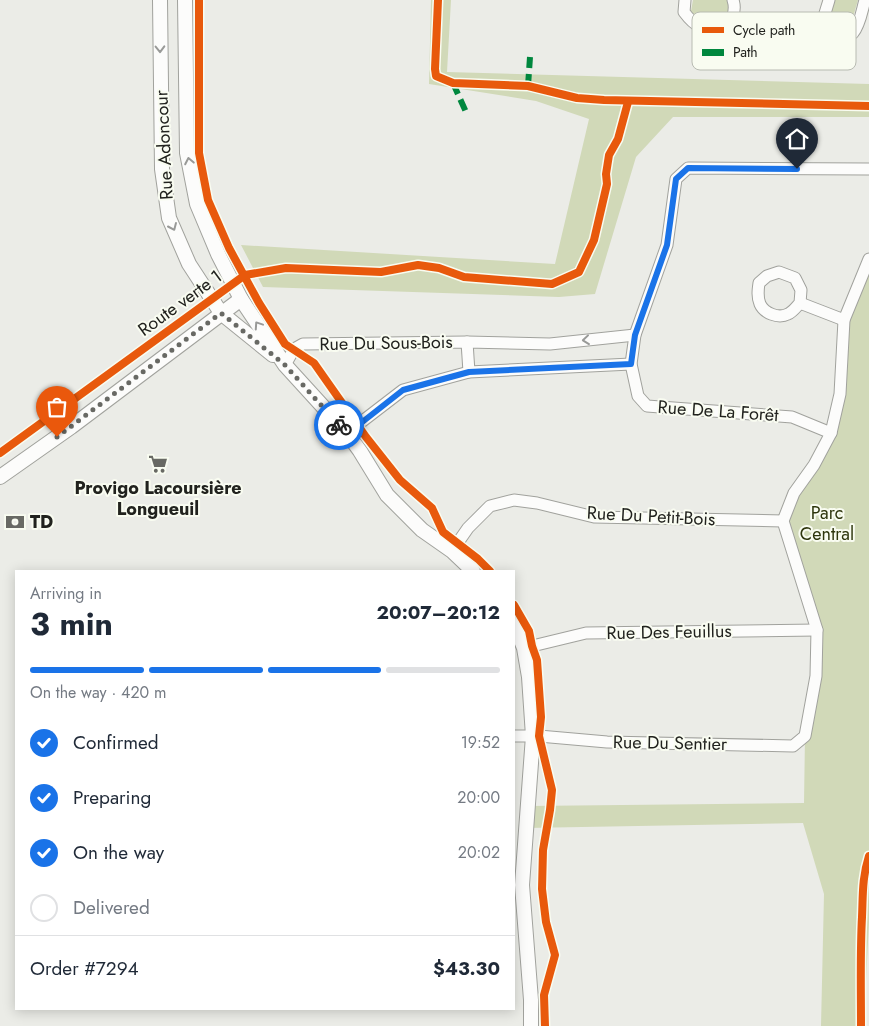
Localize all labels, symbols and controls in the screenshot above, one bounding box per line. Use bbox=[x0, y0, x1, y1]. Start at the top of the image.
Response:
legend bbox=[692, 12, 856, 70]
text: Cycle path bbox=[733, 20, 795, 40]
text: Path bbox=[733, 42, 758, 62]
one-way arrow bbox=[155, 45, 165, 53]
street label: Rue Adoncour bbox=[148, 89, 180, 200]
pin bbox=[776, 118, 818, 169]
icon: home bbox=[783, 125, 811, 153]
one-way arrow bbox=[184, 156, 194, 165]
one-way arrow bbox=[167, 222, 178, 231]
street label: Route verte 1 bbox=[132, 264, 228, 342]
one-way arrow bbox=[255, 321, 264, 330]
street label: Rue Du Sous-Bois bbox=[319, 329, 453, 357]
one-way arrow bbox=[582, 334, 590, 345]
pin bbox=[36, 386, 78, 437]
icon: bag bbox=[43, 393, 71, 421]
street label: Rue De La Forêt bbox=[657, 394, 780, 428]
courier bbox=[314, 400, 364, 450]
icon: bike bbox=[325, 411, 353, 439]
supermarket icon: Provigo Lacoursière Longueuil bbox=[147, 453, 169, 475]
place label: Provigo Lacoursière Longueuil bbox=[74, 475, 242, 522]
street label: Rue Du Petit-Bois bbox=[586, 500, 716, 532]
park label: Parc Central bbox=[800, 500, 854, 547]
place label: TD bbox=[30, 509, 53, 535]
bank icon: TD bbox=[4, 511, 26, 533]
text: Arriving in bbox=[30, 582, 102, 605]
text: 20:07–20:12 bbox=[377, 599, 500, 626]
text: 3 min bbox=[30, 601, 113, 647]
street label: Rue Des Feuillus bbox=[606, 618, 732, 646]
text: On the way · 420 m bbox=[30, 681, 166, 704]
icon: check bbox=[30, 729, 58, 757]
text: Confirmed bbox=[73, 729, 159, 756]
street label: Rue Du Sentier bbox=[613, 729, 728, 757]
text: 19:52 bbox=[461, 731, 500, 754]
icon: check bbox=[30, 784, 58, 812]
text: Preparing bbox=[73, 784, 151, 811]
text: 20:00 bbox=[457, 786, 500, 809]
icon: check bbox=[30, 839, 58, 867]
text: On the way bbox=[73, 839, 164, 866]
text: 20:02 bbox=[458, 841, 500, 864]
text: Delivered bbox=[73, 894, 150, 921]
text: Order #7294 bbox=[30, 955, 139, 982]
text: $43.30 bbox=[433, 955, 500, 982]

